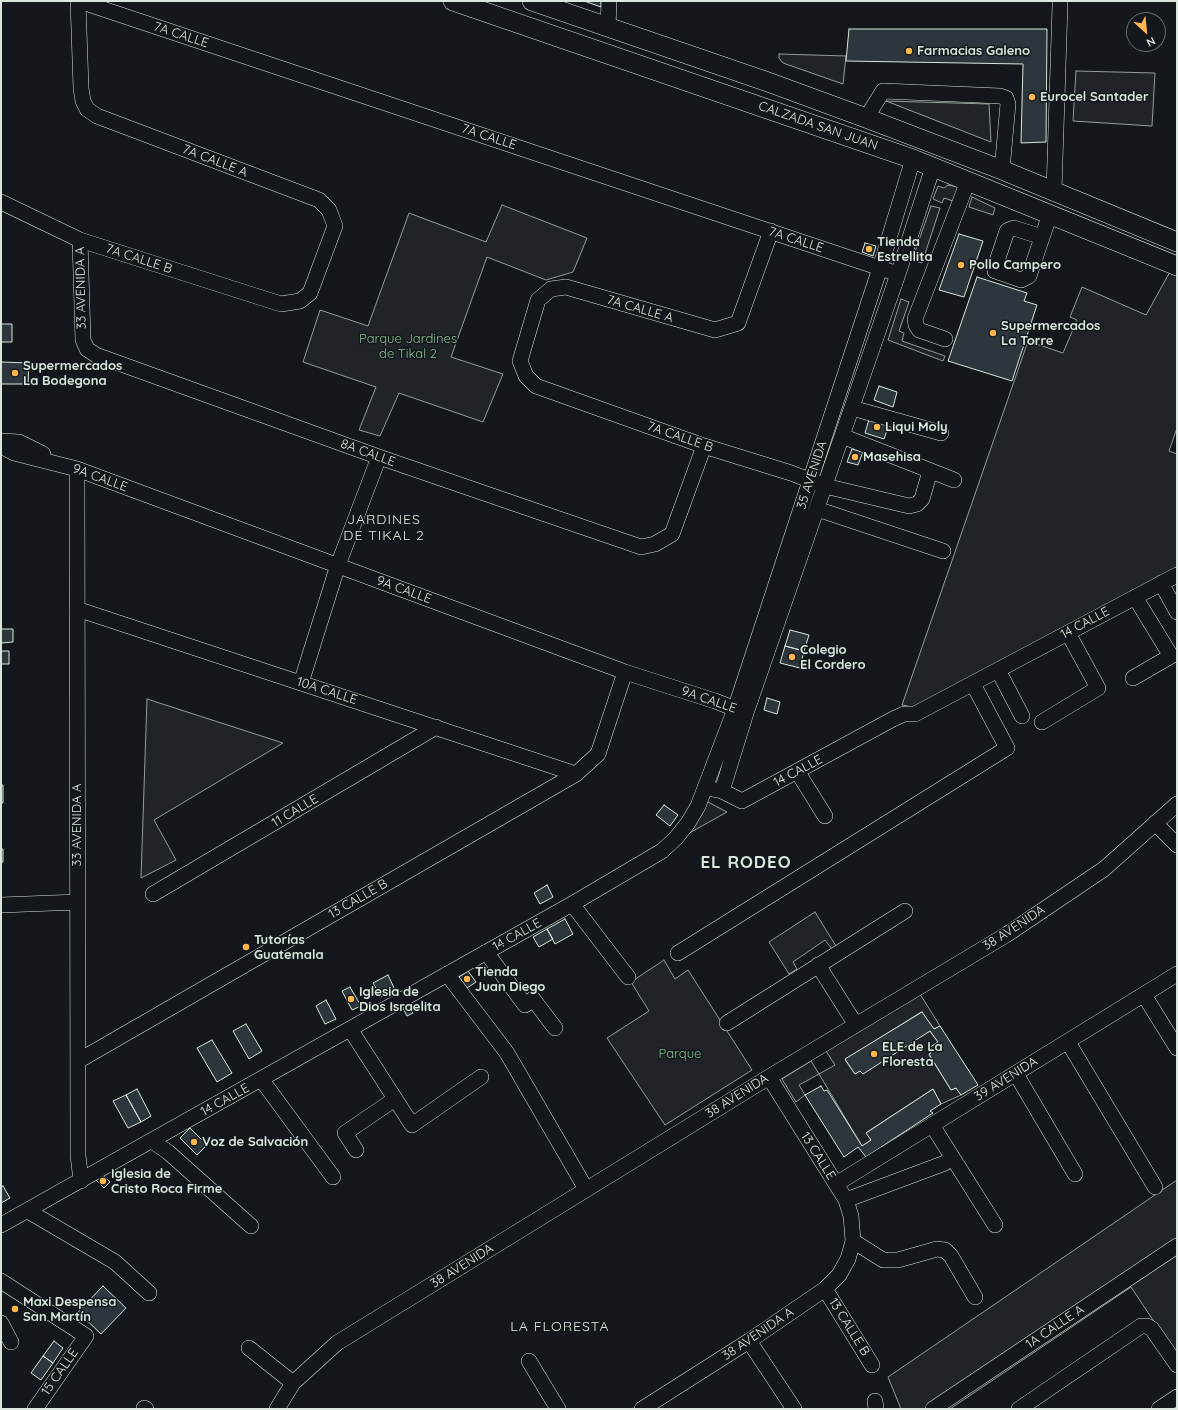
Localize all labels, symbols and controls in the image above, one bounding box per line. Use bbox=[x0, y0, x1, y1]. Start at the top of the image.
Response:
north arrow bbox=[1126, 12, 1166, 52]
street label: 7A CALLE bbox=[152, 19, 210, 51]
text: N bbox=[1144, 34, 1158, 50]
place label: Farmacias Galeno bbox=[917, 43, 1030, 59]
marker: Farmacias Galeno bbox=[904, 46, 914, 56]
place label: Eurocel Santader bbox=[1040, 89, 1149, 105]
marker: Eurocel Santader bbox=[1027, 92, 1037, 102]
street label: CALZADA SAN JUAN bbox=[756, 98, 880, 154]
street label: 7A CALLE bbox=[460, 121, 518, 153]
street label: 7A CALLE A bbox=[180, 141, 250, 181]
street label: 7A CALLE bbox=[767, 224, 825, 256]
place label: Tienda Estrellita bbox=[877, 234, 933, 265]
street label: 7A CALLE B bbox=[104, 241, 174, 277]
marker: Tienda Estrellita bbox=[864, 244, 874, 254]
street label: 33 AVENIDA A bbox=[72, 246, 90, 330]
place label: Pollo Campero bbox=[969, 257, 1061, 273]
marker: Pollo Campero bbox=[956, 260, 966, 270]
street label: 7A CALLE A bbox=[605, 292, 675, 326]
place label: Supermercados La Torre bbox=[1001, 318, 1100, 349]
marker: Supermercados La Torre bbox=[988, 328, 998, 338]
park label: Parque Jardines de Tikal 2 bbox=[359, 331, 457, 362]
place label: Supermercados La Bodegona bbox=[23, 358, 122, 389]
marker: Supermercados La Bodegona bbox=[10, 368, 20, 378]
street label: 7A CALLE B bbox=[645, 418, 715, 456]
place label: Liqui Moly bbox=[885, 419, 948, 435]
marker: Liqui Moly bbox=[872, 422, 882, 432]
street label: 8A CALLE bbox=[339, 436, 397, 470]
street label: 35 AVENIDA bbox=[794, 439, 830, 511]
place label: Masehisa bbox=[863, 449, 921, 465]
marker: Masehisa bbox=[850, 452, 860, 462]
street label: 9A CALLE bbox=[70, 461, 130, 495]
district label: JARDINES DE TIKAL 2 bbox=[343, 512, 425, 544]
street label: 9A CALLE bbox=[374, 573, 434, 607]
street label: 14 CALLE bbox=[1058, 604, 1112, 642]
place label: Colegio El Cordero bbox=[800, 642, 866, 673]
marker: Colegio El Cordero bbox=[787, 652, 797, 662]
street label: 10A CALLE bbox=[295, 674, 359, 708]
street label: 9A CALLE bbox=[679, 683, 739, 717]
street label: 14 CALLE bbox=[771, 752, 825, 790]
street label: 33 AVENIDA A bbox=[69, 784, 85, 866]
street label: 11 CALLE bbox=[269, 791, 321, 831]
district label: EL RODEO bbox=[700, 853, 792, 873]
street label: 13 CALLE B bbox=[326, 876, 390, 922]
street label: 38 AVENIDA bbox=[980, 902, 1048, 954]
street label: 14 CALLE bbox=[490, 915, 544, 955]
place label: Tutorías Guatemala bbox=[254, 932, 324, 963]
marker: Tutorías Guatemala bbox=[241, 942, 251, 952]
place label: Tienda Juan Diego bbox=[475, 964, 545, 995]
marker: Tienda Juan Diego bbox=[462, 974, 472, 984]
place label: Iglesia de Dios Israelita bbox=[359, 984, 441, 1015]
marker: Iglesia de Dios Israelita bbox=[346, 994, 356, 1004]
place label: ELE de La Floresta bbox=[882, 1039, 943, 1070]
park label: Parque bbox=[659, 1046, 701, 1062]
marker: ELE de La Floresta bbox=[869, 1049, 879, 1059]
street label: 39 AVENIDA bbox=[972, 1054, 1040, 1104]
street label: 38 AVENIDA bbox=[703, 1071, 771, 1121]
street label: 14 CALLE bbox=[198, 1080, 252, 1120]
street label: 13 CALLE bbox=[797, 1129, 839, 1183]
place label: Voz de Salvación bbox=[202, 1134, 308, 1150]
marker: Voz de Salvación bbox=[189, 1137, 199, 1147]
place label: Iglesia de Cristo Roca Firme bbox=[111, 1166, 222, 1197]
marker: Iglesia de Cristo Roca Firme bbox=[98, 1176, 108, 1186]
street label: 38 AVENIDA bbox=[428, 1241, 496, 1291]
place label: Maxi Despensa San Martín bbox=[23, 1294, 116, 1325]
street label: 13 CALLE B bbox=[825, 1295, 873, 1359]
street label: 1A CALLE A bbox=[1023, 1302, 1087, 1352]
marker: Maxi Despensa San Martín bbox=[10, 1304, 20, 1314]
street label: 38 AVENIDA A bbox=[719, 1304, 797, 1364]
district label: LA FLORESTA bbox=[510, 1319, 610, 1335]
street label: 15 CALLE bbox=[38, 1346, 82, 1398]

